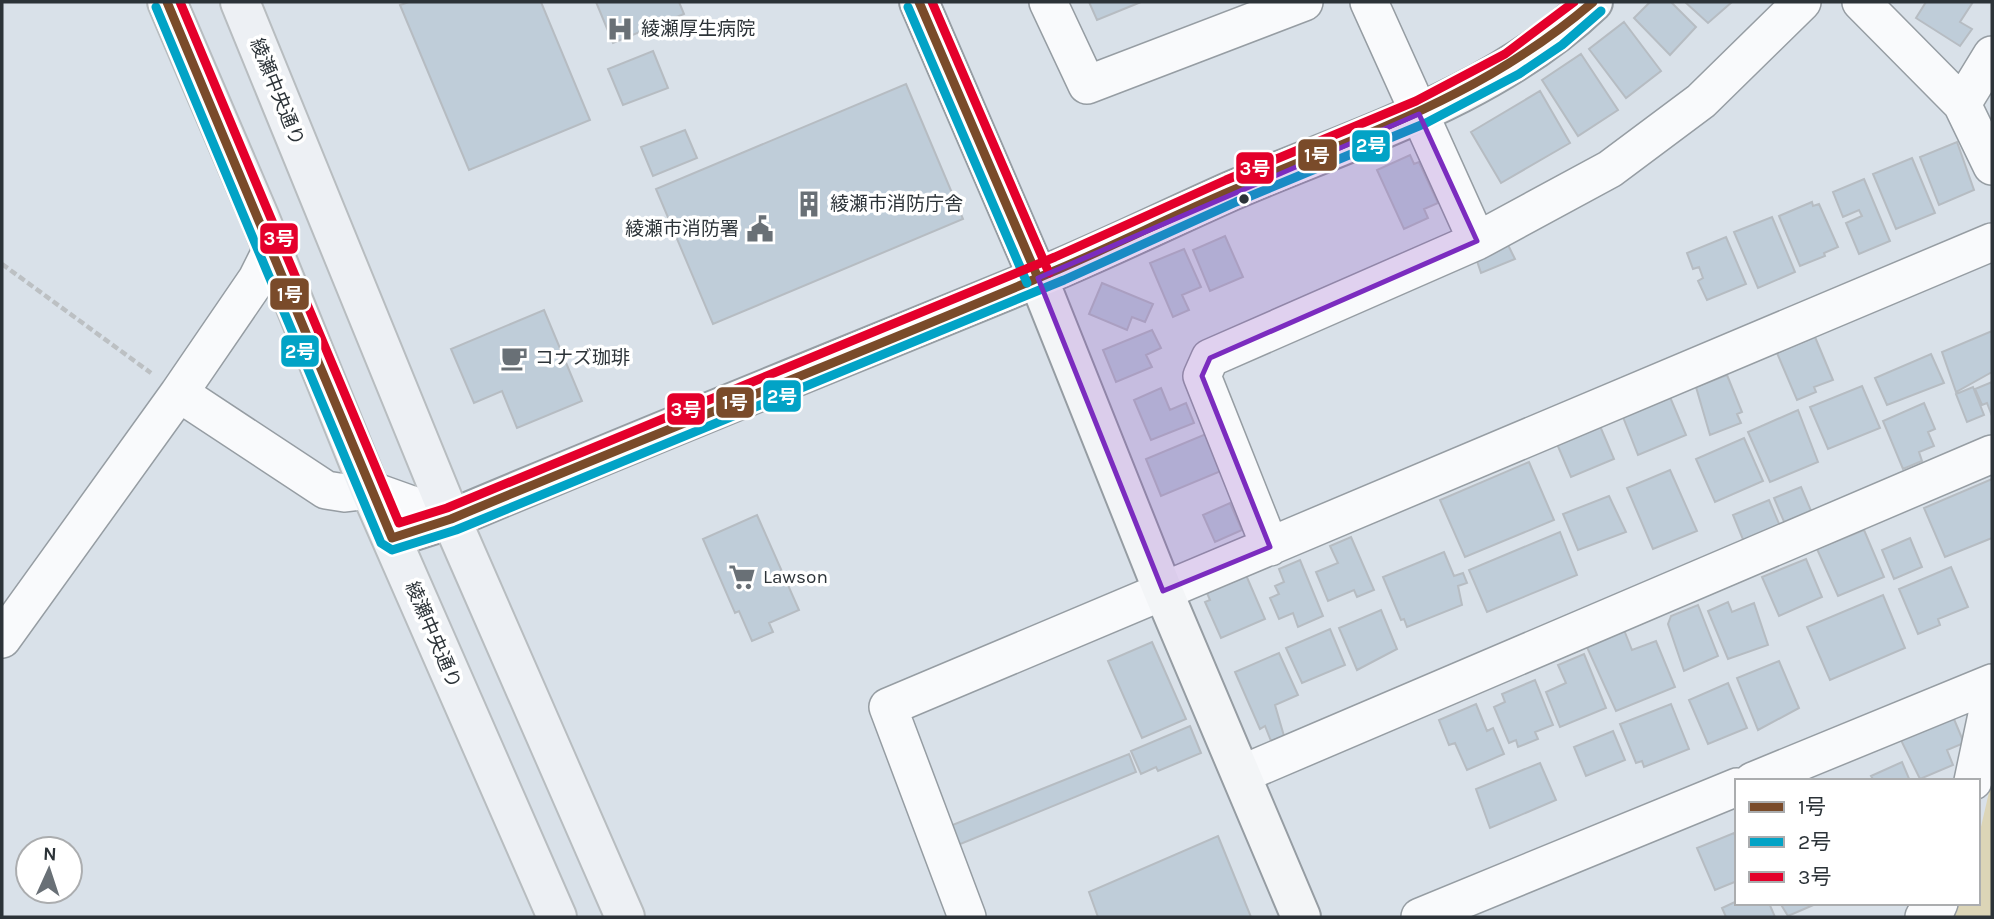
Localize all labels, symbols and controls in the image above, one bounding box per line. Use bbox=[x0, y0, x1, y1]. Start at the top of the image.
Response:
hospital icon: 綾瀬厚生病院 bbox=[605, 14, 635, 44]
place label: 綾瀬厚生病院 bbox=[641, 18, 755, 40]
street label: 綾瀬中央通り bbox=[245, 35, 309, 149]
line badge: 2号 bbox=[1351, 129, 1391, 163]
text: 2号 bbox=[1356, 135, 1386, 157]
line badge: 1号 bbox=[1297, 138, 1338, 172]
text: 1号 bbox=[1304, 145, 1330, 167]
line badge: 3号 bbox=[1235, 151, 1275, 185]
text: 3号 bbox=[1240, 158, 1270, 180]
building icon: 綾瀬市消防庁舎 bbox=[794, 189, 824, 219]
unlabelled marker bbox=[1237, 192, 1251, 206]
place label: 綾瀬市消防庁舎 bbox=[830, 193, 963, 215]
public building icon: 綾瀬市消防署 bbox=[745, 214, 775, 244]
place label: 綾瀬市消防署 bbox=[625, 218, 739, 240]
line badge: 3号 bbox=[259, 222, 299, 255]
text: 3号 bbox=[264, 228, 294, 250]
line badge: 1号 bbox=[269, 277, 310, 311]
text: 1号 bbox=[277, 284, 303, 306]
line badge: 2号 bbox=[280, 334, 320, 368]
text: 2号 bbox=[285, 341, 315, 363]
cafe icon: コナズ珈琲 bbox=[499, 343, 529, 373]
place label: コナズ珈琲 bbox=[535, 347, 630, 369]
line badge: 2号 bbox=[762, 379, 802, 413]
line badge: 1号 bbox=[715, 386, 755, 419]
text: 2号 bbox=[767, 386, 797, 408]
line badge: 3号 bbox=[666, 392, 706, 426]
text: 1号 bbox=[722, 392, 748, 414]
text: 3号 bbox=[671, 399, 701, 421]
supermarket icon: Lawson bbox=[727, 562, 757, 592]
place label: Lawson bbox=[763, 566, 828, 588]
street label: 綾瀬中央通り bbox=[401, 578, 465, 692]
legend bbox=[1735, 779, 1980, 905]
text: 1号 bbox=[1798, 795, 1826, 819]
text: 2号 bbox=[1798, 830, 1831, 854]
north arrow bbox=[14, 835, 84, 905]
text: N bbox=[42, 843, 57, 865]
text: 3号 bbox=[1798, 865, 1831, 889]

